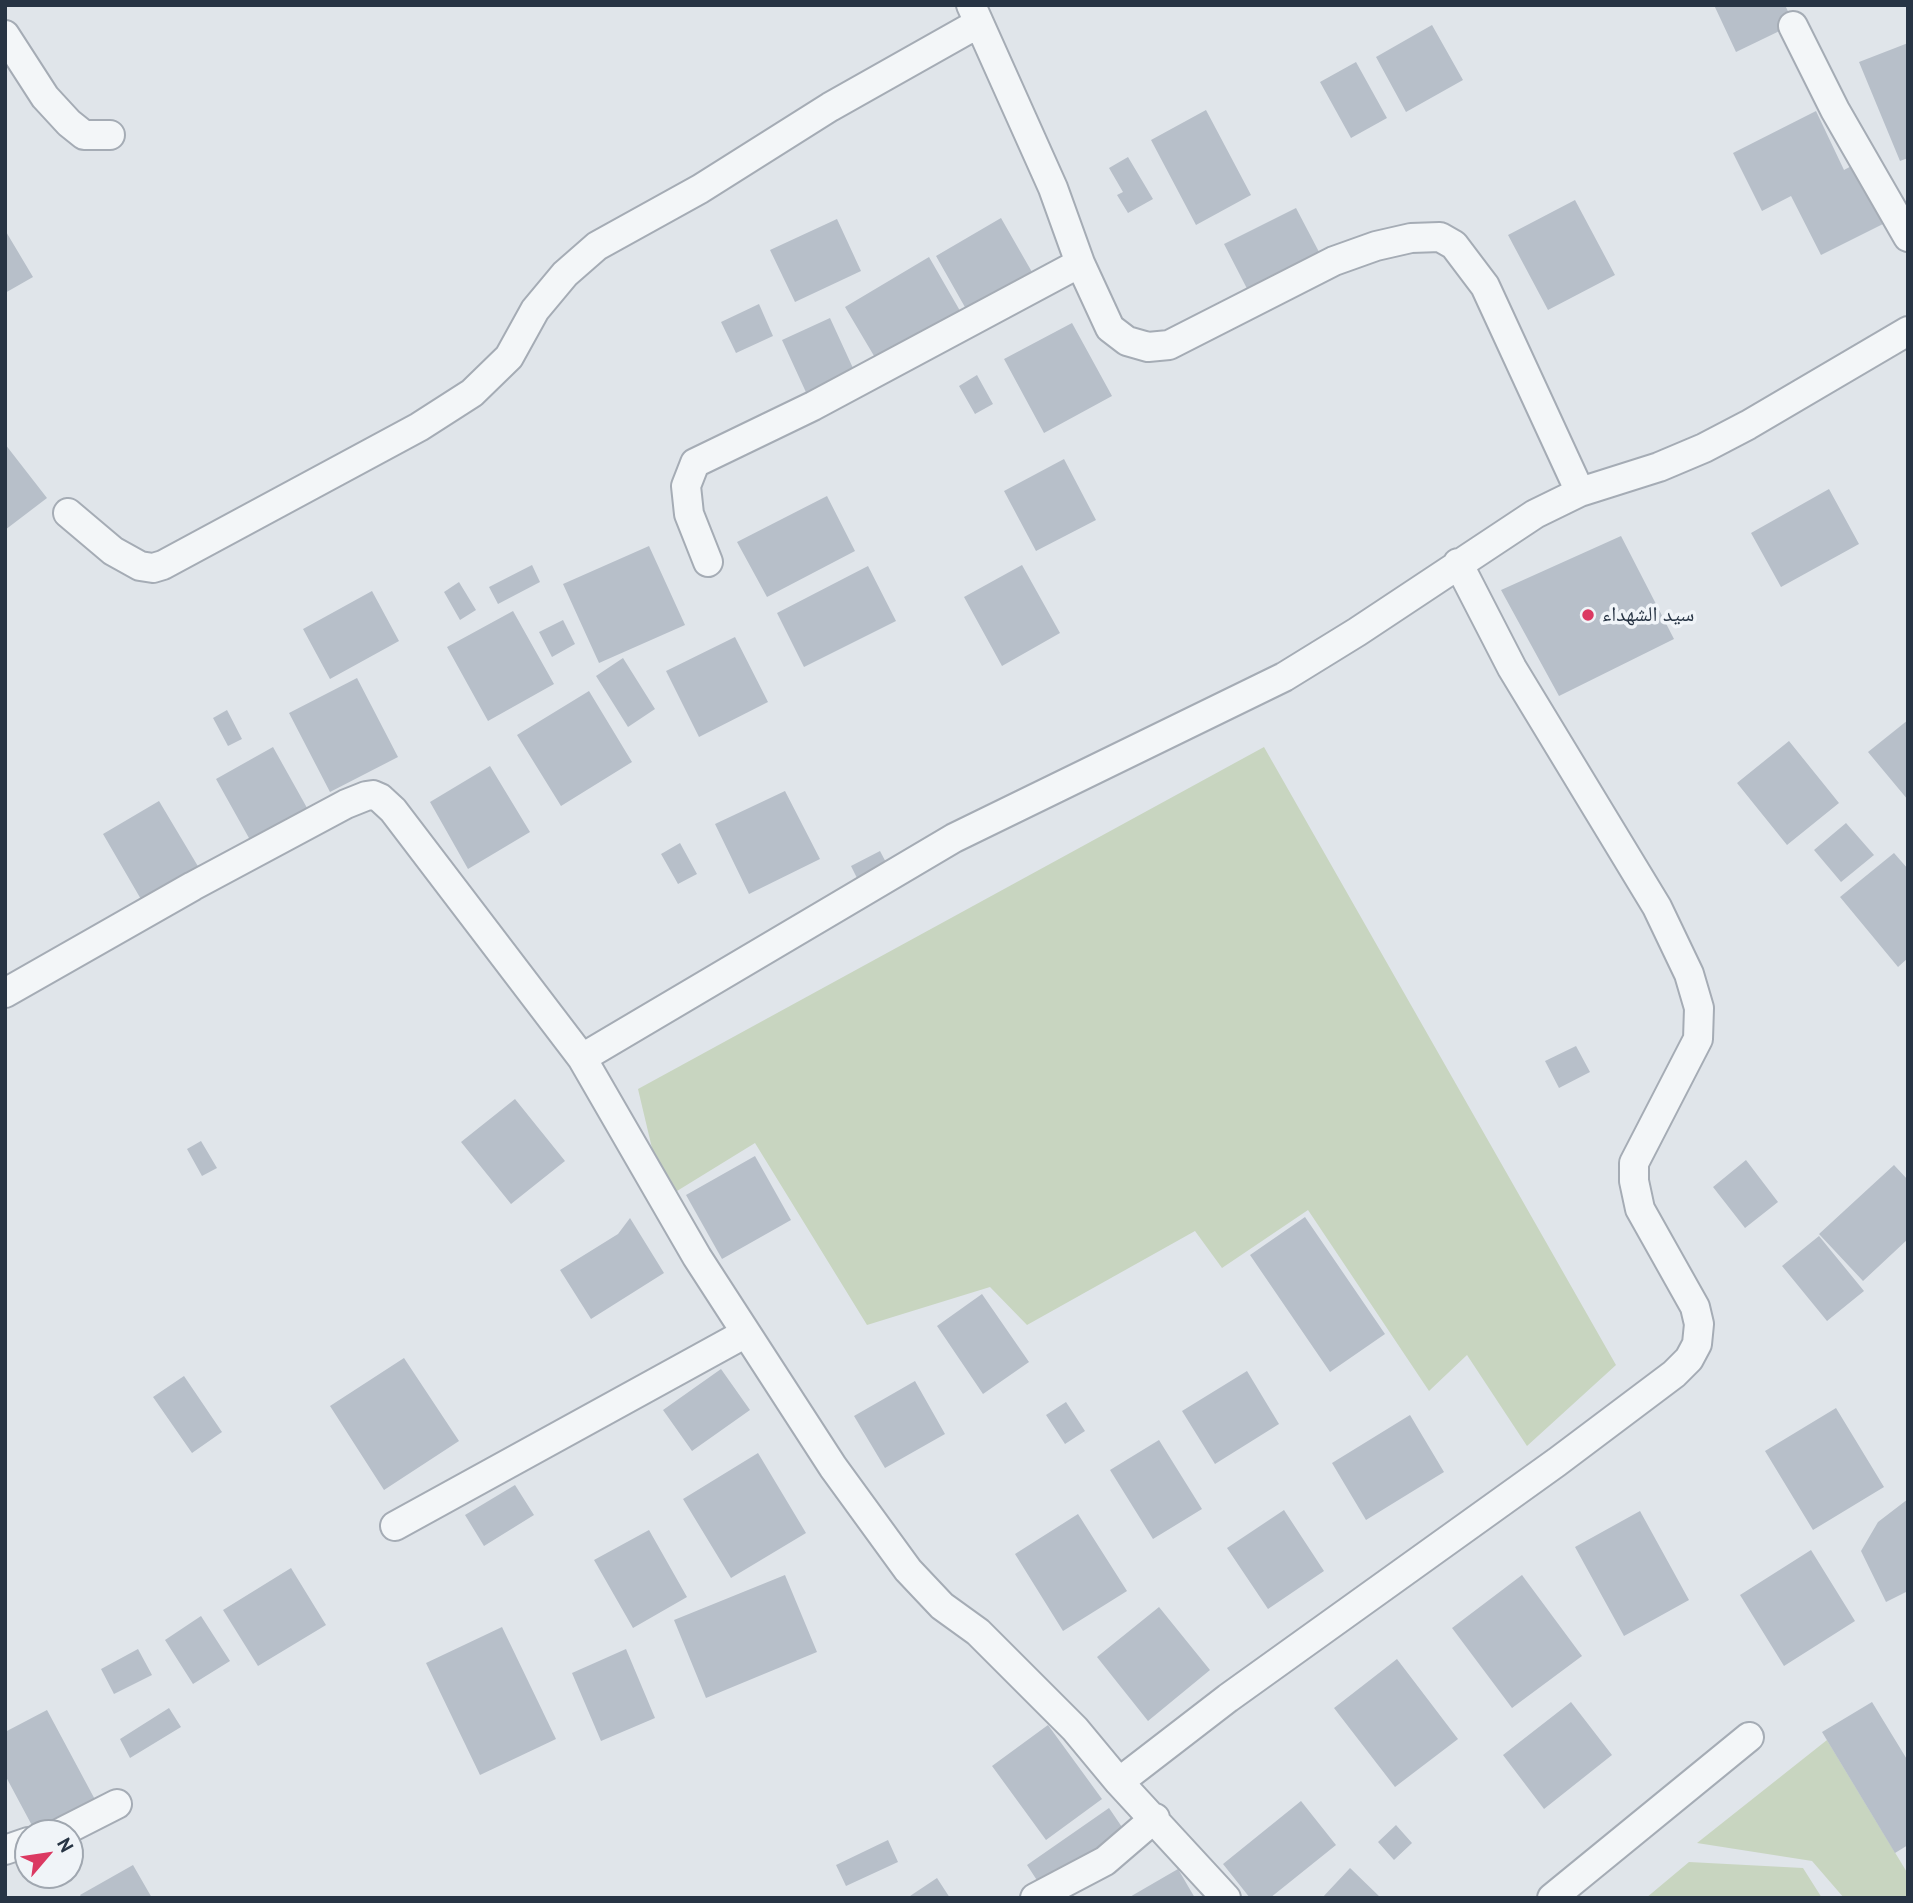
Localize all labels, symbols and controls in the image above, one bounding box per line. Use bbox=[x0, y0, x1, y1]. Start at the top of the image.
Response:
place label: سيد الشهداء bbox=[1602, 602, 1694, 628]
marker: سيد الشهداء bbox=[1580, 607, 1596, 623]
north arrow bbox=[14, 1819, 84, 1889]
text: N bbox=[52, 1834, 79, 1856]

